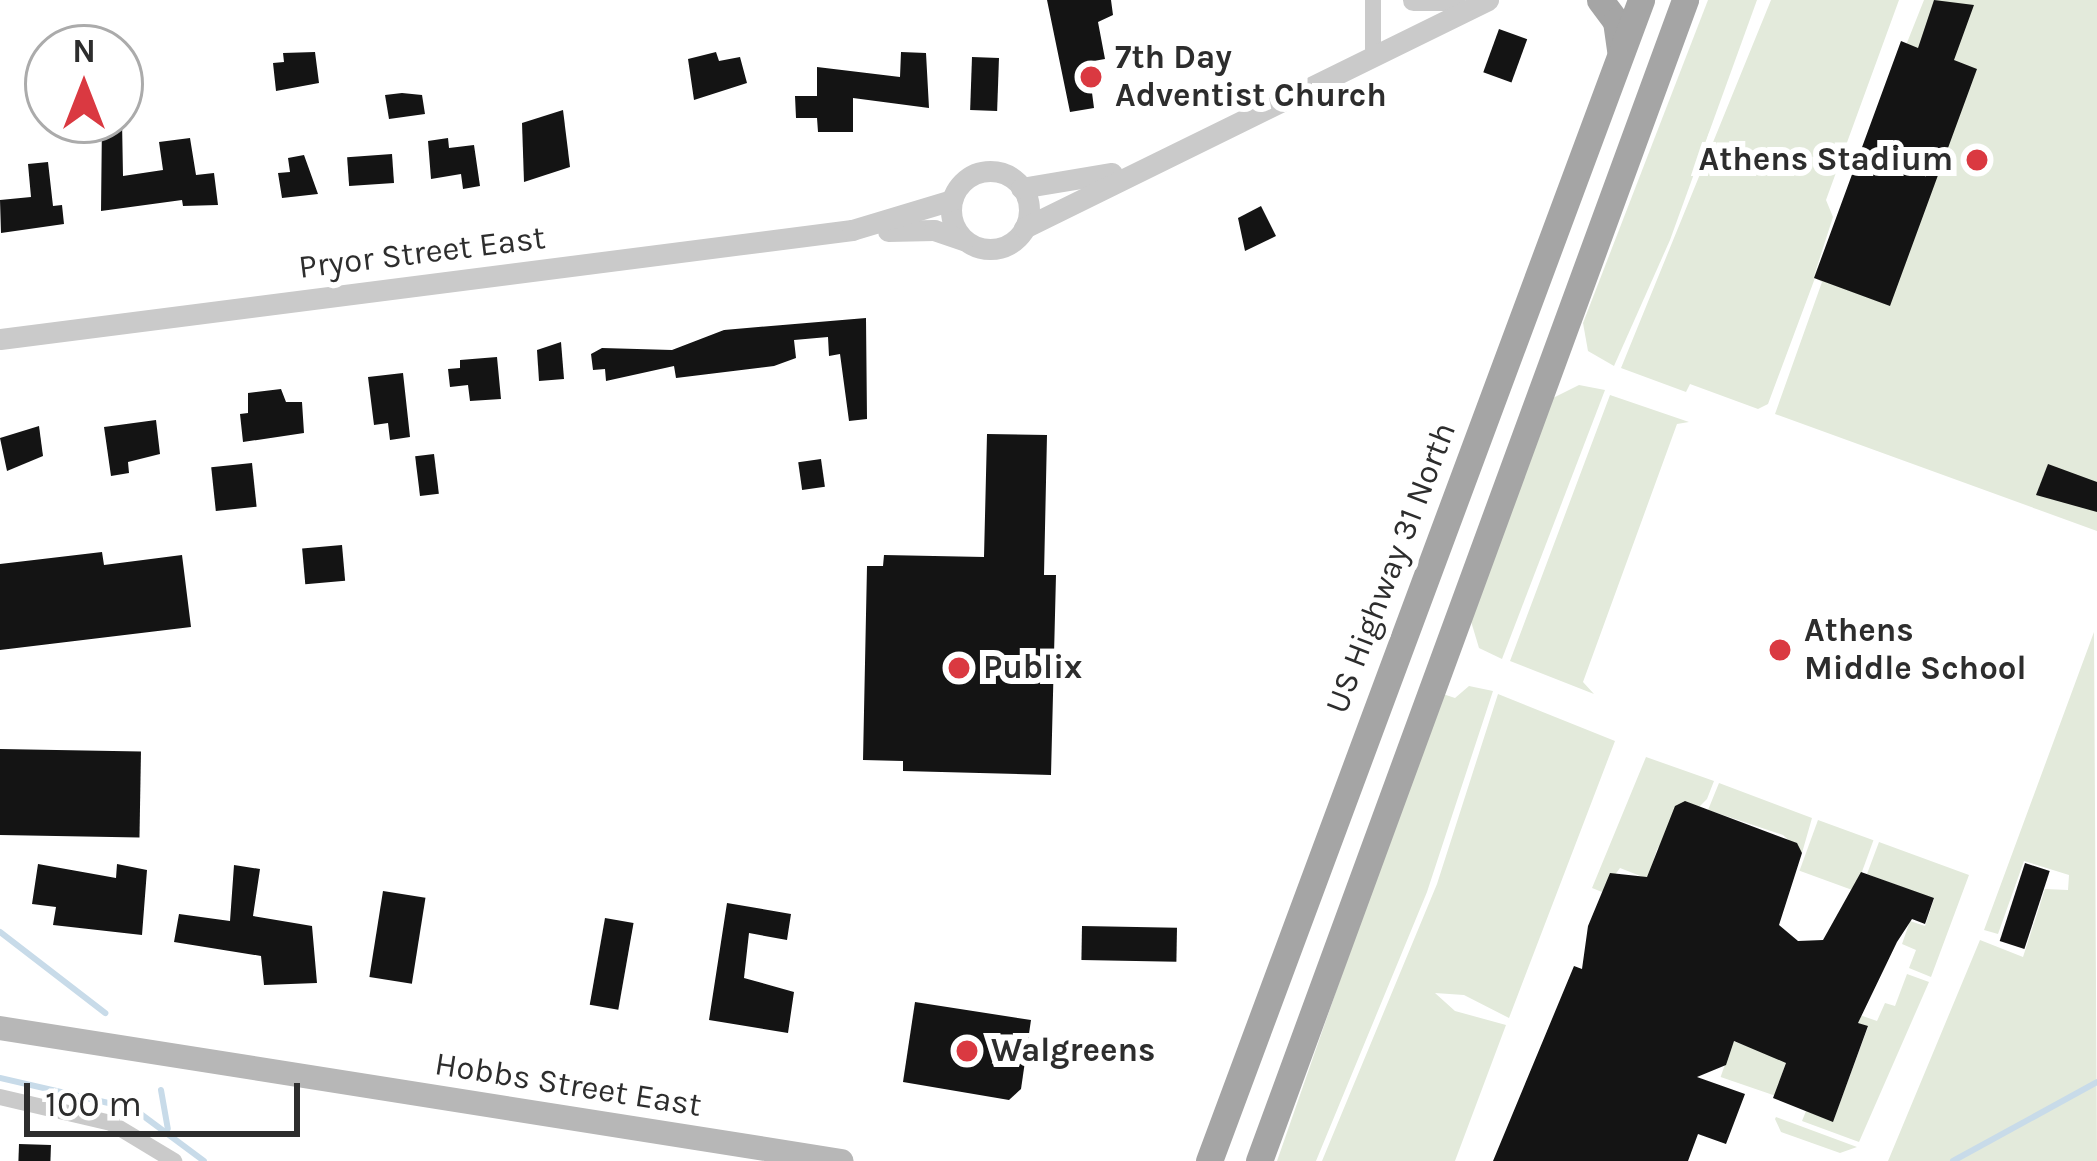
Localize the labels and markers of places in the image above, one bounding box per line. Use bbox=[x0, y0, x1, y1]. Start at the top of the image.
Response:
place label: 7th Day Adventist Church bbox=[1115, 38, 1387, 116]
marker: 7th Day Adventist Church bbox=[1078, 64, 1104, 90]
place label: Athens Stadium bbox=[1699, 140, 1953, 180]
marker: Athens Stadium bbox=[1964, 147, 1990, 173]
place label: Athens Middle School bbox=[1804, 611, 2027, 689]
marker: Athens Middle School bbox=[1767, 637, 1793, 663]
place label: Publix bbox=[983, 648, 1082, 688]
marker: Publix bbox=[946, 655, 972, 681]
place label: Walgreens bbox=[991, 1031, 1155, 1071]
marker: Walgreens bbox=[954, 1038, 980, 1064]

